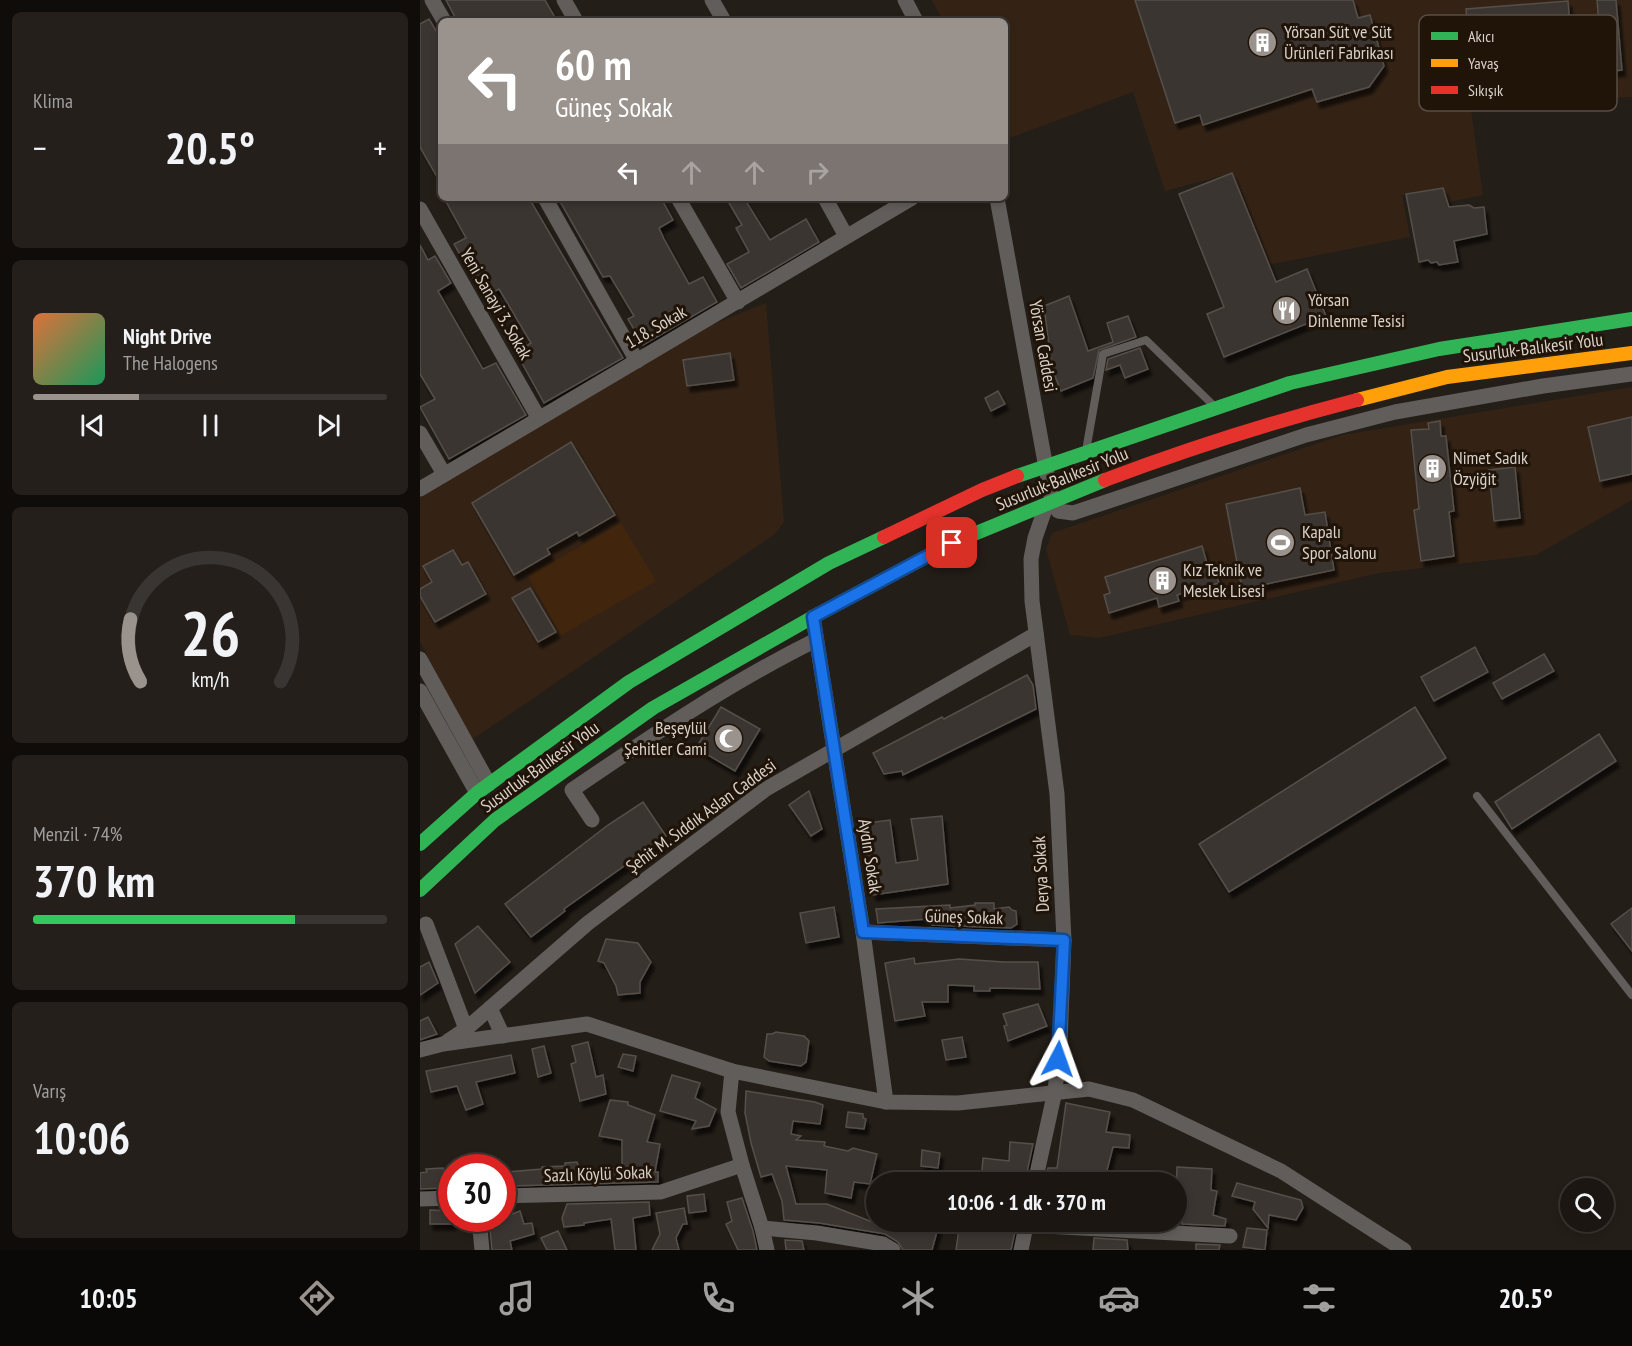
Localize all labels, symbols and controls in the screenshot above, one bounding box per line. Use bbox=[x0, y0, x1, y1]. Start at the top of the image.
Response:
legend bbox=[1419, 15, 1617, 111]
place label: Yörsan Süt ve Süt Ürünleri Fabrikası bbox=[1284, 20, 1394, 64]
building icon: Yörsan Süt ve Süt Ürünleri Fabrikası bbox=[1247, 26, 1279, 58]
text: Akıcı bbox=[1468, 26, 1494, 46]
text: 60 m bbox=[555, 37, 632, 92]
icon: left bbox=[456, 42, 534, 120]
text: Yavaş bbox=[1468, 53, 1499, 73]
text: Sıkışık bbox=[1468, 80, 1504, 100]
text: Klima bbox=[33, 88, 73, 114]
text: Güneş Sokak bbox=[555, 90, 673, 124]
text: 20.5° bbox=[165, 118, 255, 176]
text: − bbox=[33, 126, 47, 169]
text: + bbox=[373, 126, 387, 169]
icon: left bbox=[612, 156, 645, 189]
icon: ahead bbox=[675, 156, 708, 189]
icon: ahead bbox=[738, 156, 771, 189]
icon: right bbox=[801, 156, 834, 189]
street label: Yeni Sanayi 3. Sokak bbox=[455, 244, 538, 364]
place label: Yörsan Dinlenme Tesisi bbox=[1308, 288, 1405, 332]
restaurant icon: Yörsan Dinlenme Tesisi bbox=[1271, 294, 1303, 326]
street label: Yörsan Caddesi bbox=[1024, 298, 1063, 394]
street label: 118. Sokak bbox=[621, 300, 690, 353]
text: Night Drive bbox=[123, 322, 212, 350]
street label: Susurluk-Balıkesir Yolu bbox=[1462, 328, 1604, 368]
text: The Halogens bbox=[123, 350, 218, 376]
icon: previous bbox=[76, 409, 109, 442]
icon: pause bbox=[194, 409, 227, 442]
icon: next bbox=[312, 409, 345, 442]
street label: Susurluk-Balıkesir Yolu bbox=[992, 441, 1131, 516]
place label: Nimet Sadık Özyiğit bbox=[1453, 446, 1528, 490]
building icon: Nimet Sadık Özyiğit bbox=[1416, 452, 1448, 484]
pin bbox=[926, 517, 977, 568]
place label: Kapalı Spor Salonu bbox=[1302, 520, 1377, 564]
icon: arrive bbox=[935, 526, 968, 559]
sports icon: Kapalı Spor Salonu bbox=[1265, 526, 1297, 558]
place label: Kız Teknik ve Meslek Lisesi bbox=[1183, 558, 1265, 602]
building icon: Kız Teknik ve Meslek Lisesi bbox=[1146, 564, 1178, 596]
text: 26 bbox=[180, 592, 240, 673]
text: km/h bbox=[191, 665, 229, 693]
street label: Susurluk-Balıkesir Yolu bbox=[476, 716, 603, 817]
place label: Beşeylül Şehitler Cami bbox=[624, 716, 708, 760]
mosque icon: Beşeylül Şehitler Cami bbox=[712, 722, 744, 754]
street label: Şehit M. Sıddık Aslan Caddesi bbox=[621, 753, 780, 878]
street label: Aydın Sokak bbox=[853, 817, 888, 895]
text: Menzil · 74% bbox=[33, 821, 122, 847]
street label: Derya Sokak bbox=[1027, 835, 1054, 913]
text: 370 km bbox=[33, 851, 155, 909]
street label: Güneş Sokak bbox=[924, 904, 1004, 929]
position arrow bbox=[1026, 1027, 1090, 1091]
text: Varış bbox=[33, 1078, 66, 1104]
text: 10:06 bbox=[33, 1108, 130, 1166]
speed limit sign: 30 bbox=[438, 1154, 516, 1232]
street label: Sazlı Köylü Sokak bbox=[543, 1160, 653, 1187]
map controls bbox=[1560, 1178, 1614, 1232]
button: search bbox=[1560, 1178, 1614, 1232]
text: 10:06 · 1 dk · 370 m bbox=[947, 1188, 1106, 1216]
icon: directions bbox=[296, 1277, 338, 1319]
icon: music bbox=[496, 1277, 538, 1319]
icon: phone bbox=[697, 1277, 739, 1319]
icon: climate bbox=[897, 1277, 939, 1319]
icon: car bbox=[1098, 1277, 1140, 1319]
icon: filters bbox=[1298, 1277, 1340, 1319]
text: 10:05 bbox=[79, 1281, 138, 1315]
text: 20.5° bbox=[1498, 1281, 1553, 1315]

